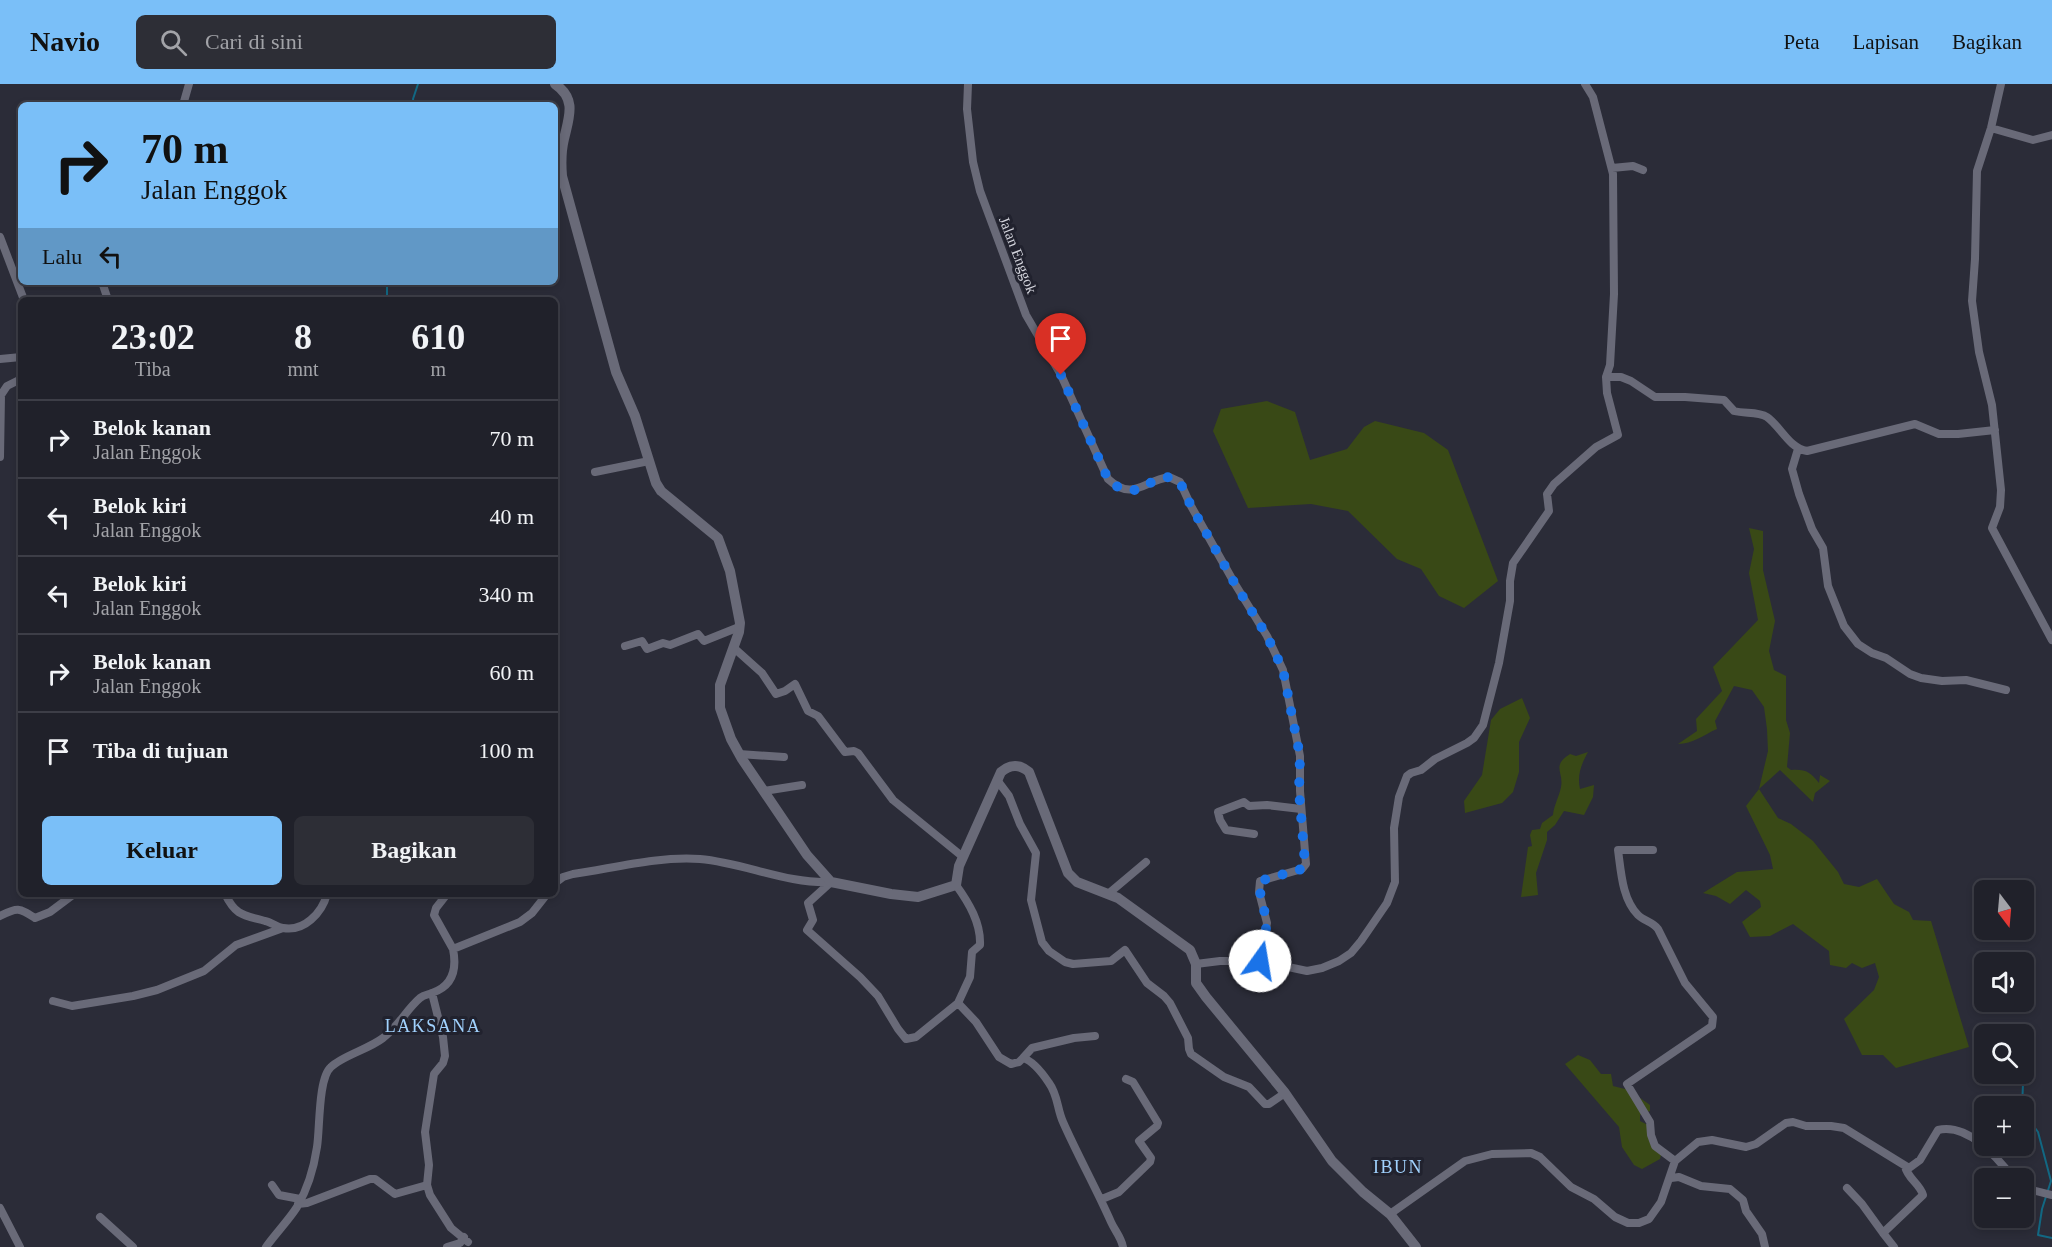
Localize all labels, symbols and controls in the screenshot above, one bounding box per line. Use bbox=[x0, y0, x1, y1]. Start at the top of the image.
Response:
search box bbox=[136, 15, 556, 69]
text: Navio bbox=[30, 26, 100, 57]
icon: search bbox=[157, 26, 190, 59]
text: Cari di sini bbox=[205, 29, 303, 54]
text: Peta bbox=[1783, 30, 1820, 54]
text: Lapisan bbox=[1853, 30, 1919, 54]
text: Bagikan bbox=[1952, 30, 2022, 54]
icon: right bbox=[42, 126, 120, 204]
text: 70 m bbox=[141, 126, 229, 172]
text: Jalan Enggok bbox=[141, 175, 287, 205]
street label: Jalan Enggok bbox=[996, 214, 1040, 296]
icon: left bbox=[94, 240, 127, 273]
text: Lalu bbox=[42, 244, 82, 269]
pin bbox=[1035, 313, 1086, 375]
text: 23:02 bbox=[111, 317, 195, 357]
text: 8 bbox=[294, 317, 312, 357]
text: 610 bbox=[411, 317, 465, 357]
icon: arrive bbox=[1044, 322, 1077, 355]
text: Tiba bbox=[135, 358, 171, 380]
text: mnt bbox=[287, 358, 319, 380]
text: m bbox=[431, 358, 446, 380]
text: Belok kanan bbox=[93, 415, 211, 440]
icon: right bbox=[42, 423, 75, 456]
text: 70 m bbox=[489, 426, 534, 451]
text: Jalan Enggok bbox=[93, 441, 201, 463]
text: Belok kiri bbox=[93, 493, 187, 518]
icon: left bbox=[42, 501, 75, 534]
text: 40 m bbox=[489, 504, 534, 529]
text: Jalan Enggok bbox=[93, 519, 201, 541]
text: Belok kiri bbox=[93, 571, 187, 596]
icon: left bbox=[42, 579, 75, 612]
text: 340 m bbox=[478, 582, 534, 607]
text: Jalan Enggok bbox=[93, 597, 201, 619]
text: Belok kanan bbox=[93, 649, 211, 674]
icon: right bbox=[42, 657, 75, 690]
text: 60 m bbox=[489, 660, 534, 685]
text: Jalan Enggok bbox=[93, 675, 201, 697]
icon: arrive bbox=[42, 735, 75, 768]
text: Tiba di tujuan bbox=[93, 738, 228, 763]
text: 100 m bbox=[478, 738, 534, 763]
button: Keluar bbox=[42, 816, 282, 885]
button: Bagikan bbox=[294, 816, 534, 885]
north arrow bbox=[1974, 880, 2034, 940]
map controls bbox=[1974, 880, 2034, 1228]
position arrow bbox=[1228, 929, 1292, 993]
button: sound bbox=[1974, 952, 2034, 1012]
district label: LAKSANA bbox=[385, 1016, 481, 1036]
button: search bbox=[1974, 1024, 2034, 1084]
button: + bbox=[1974, 1096, 2034, 1156]
district label: IBUN bbox=[1373, 1157, 1423, 1177]
button: − bbox=[1974, 1168, 2034, 1228]

